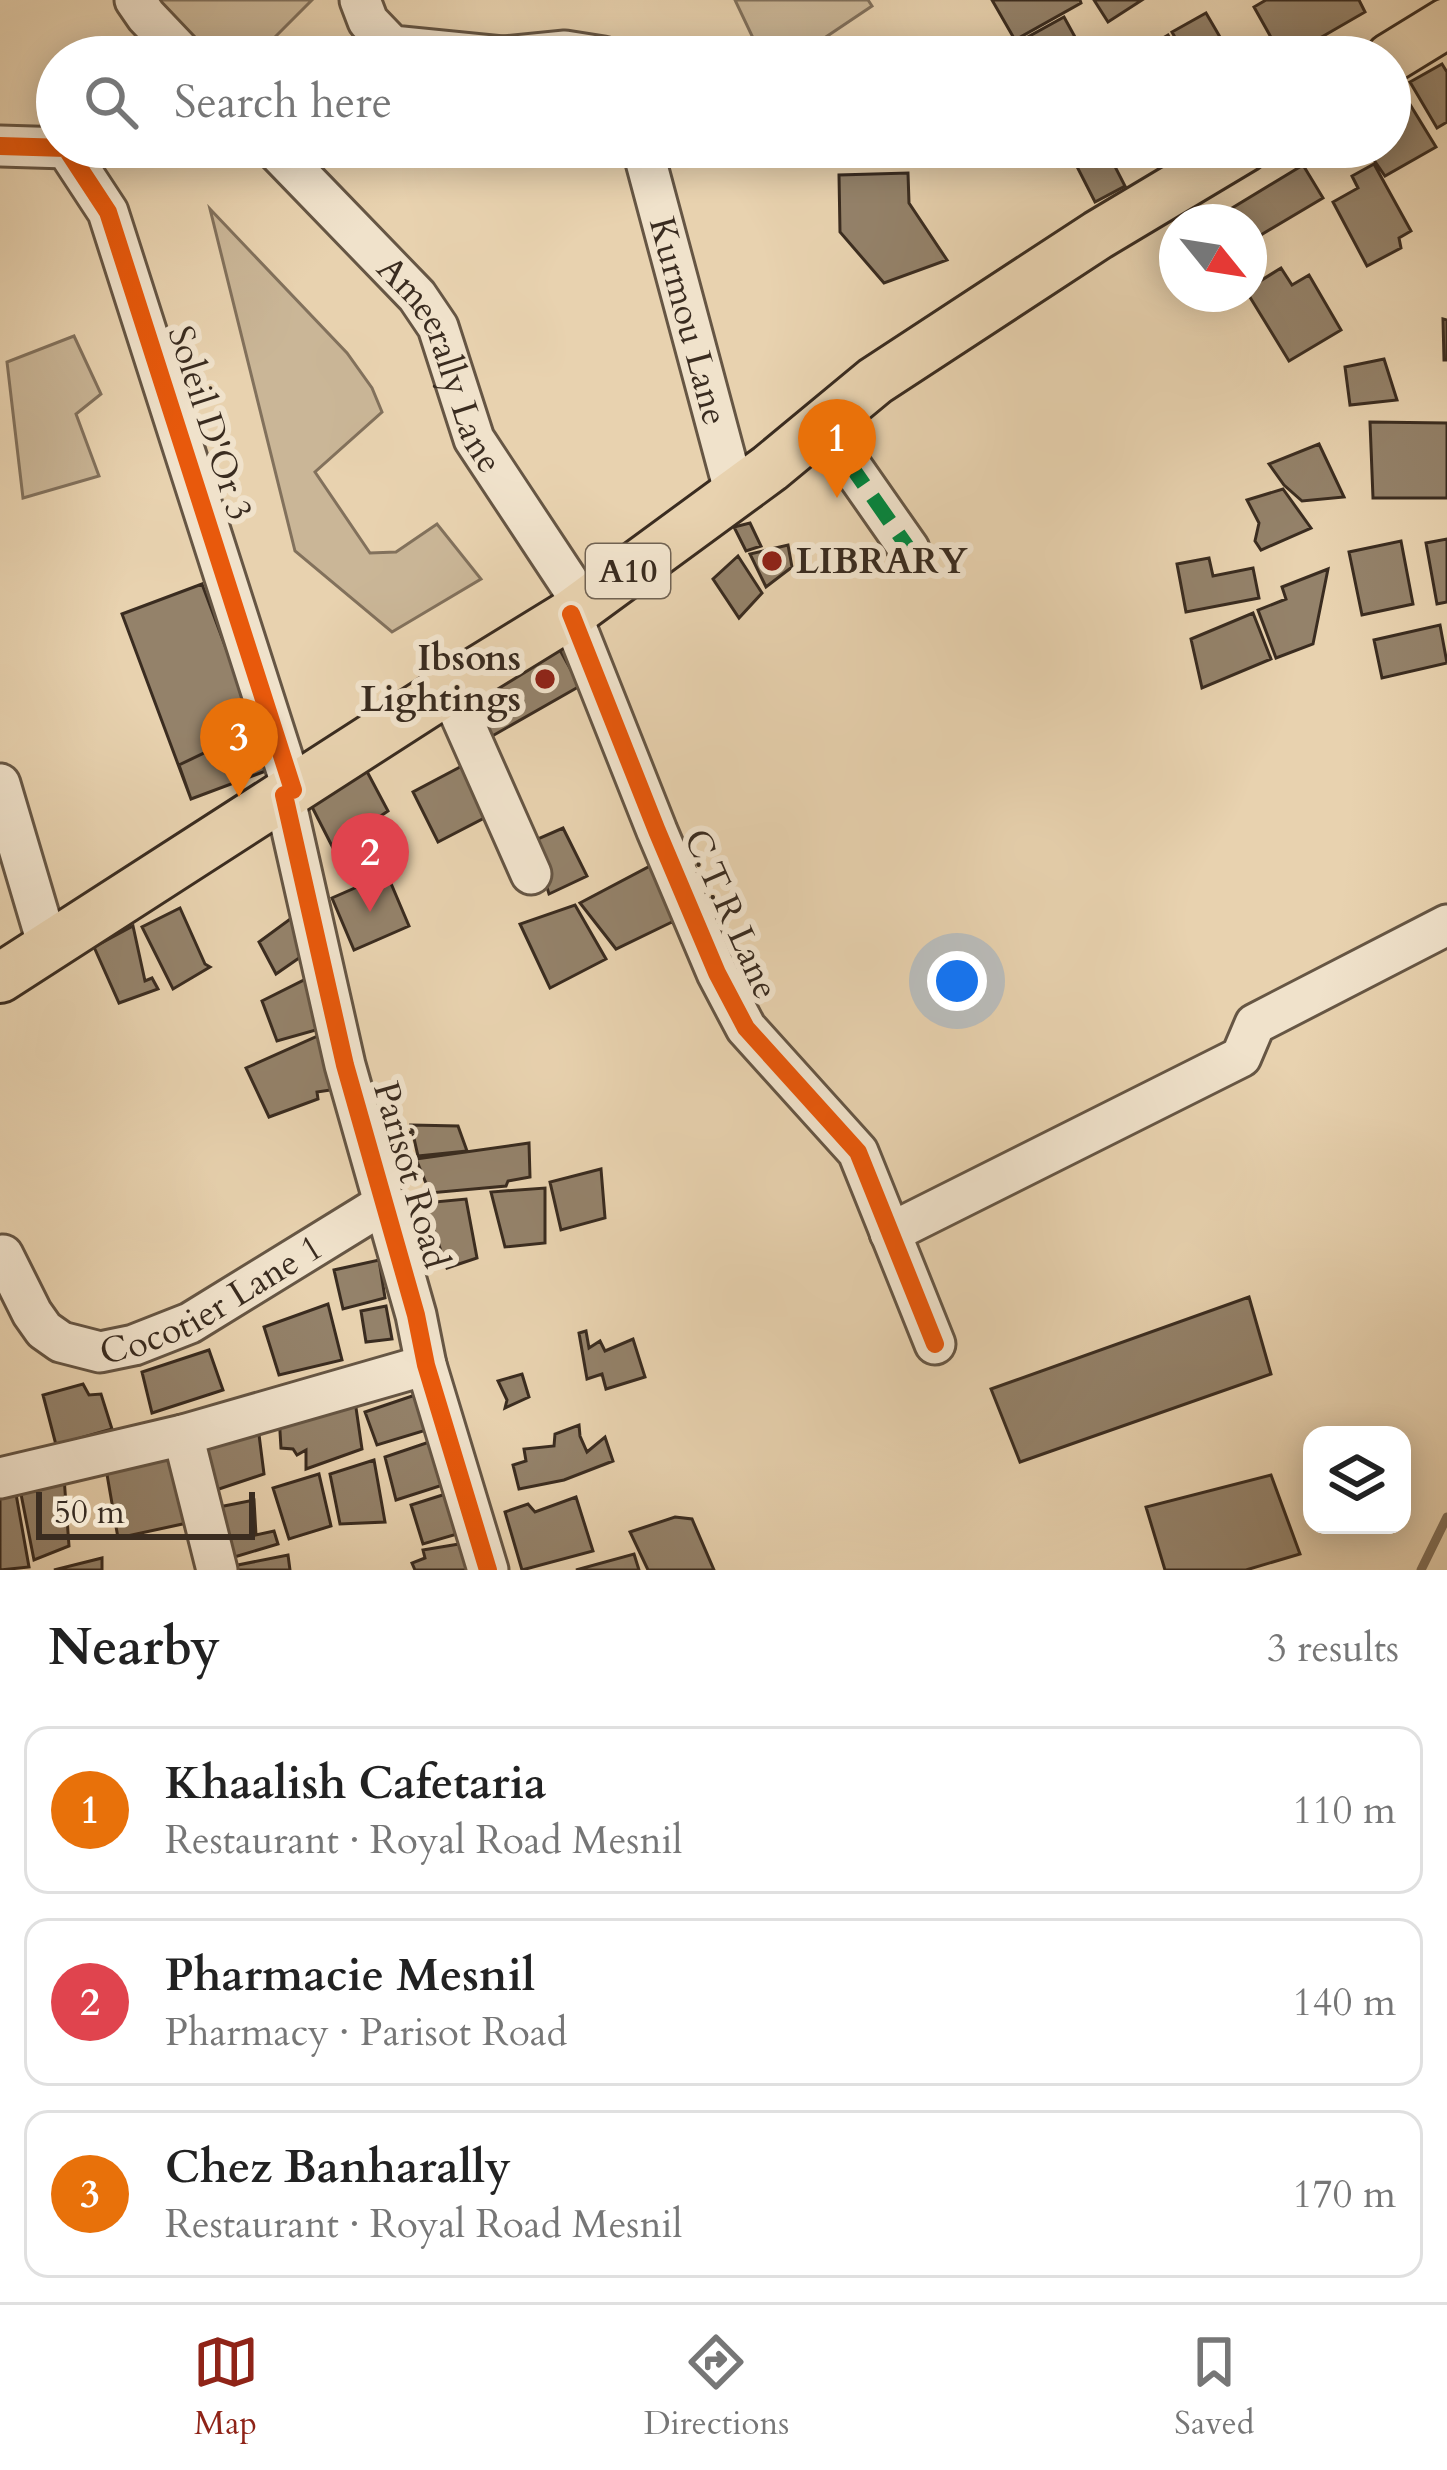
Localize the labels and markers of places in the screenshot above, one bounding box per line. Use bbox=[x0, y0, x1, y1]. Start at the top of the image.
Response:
pin: 1 bbox=[798, 399, 876, 498]
place label: LIBRARY bbox=[796, 537, 968, 586]
marker: LIBRARY bbox=[759, 548, 785, 574]
place label: Ibsons Lightings bbox=[361, 634, 521, 724]
marker: Ibsons Lightings bbox=[532, 666, 558, 692]
pin: 3 bbox=[200, 698, 278, 797]
pin: 2 bbox=[331, 813, 409, 912]

